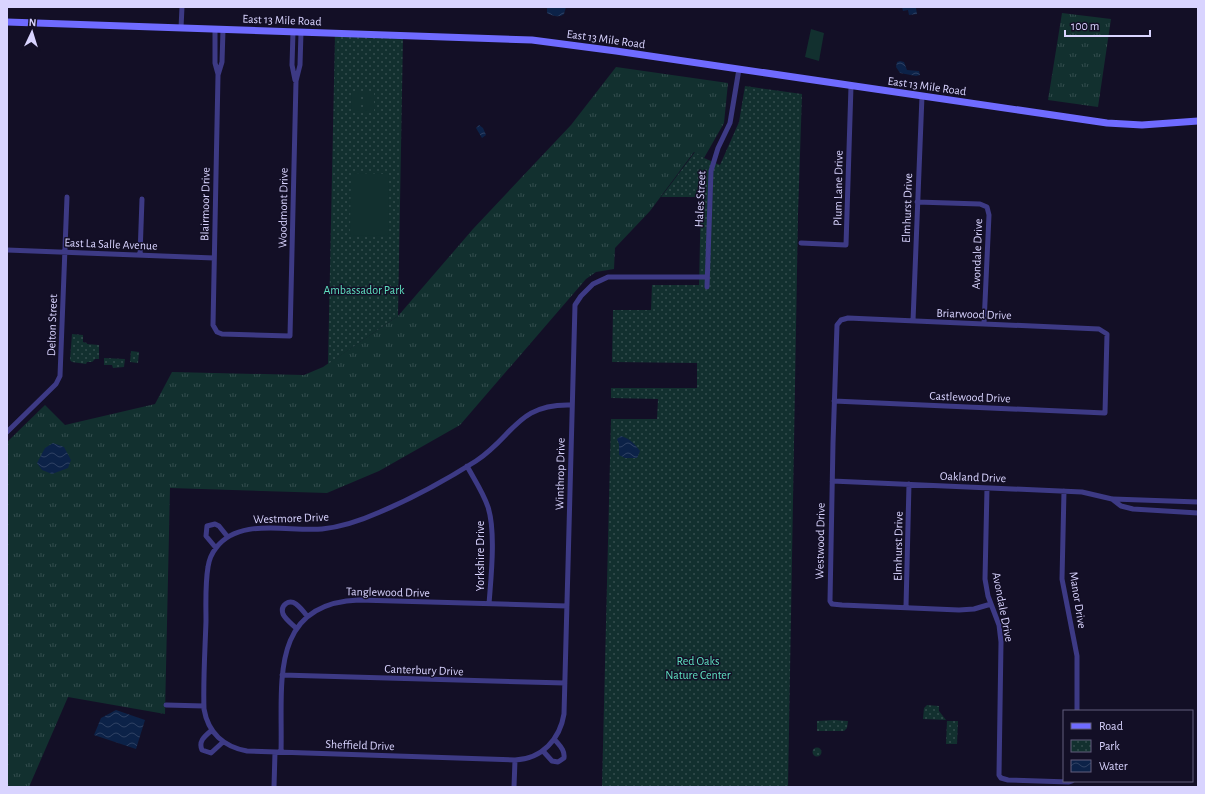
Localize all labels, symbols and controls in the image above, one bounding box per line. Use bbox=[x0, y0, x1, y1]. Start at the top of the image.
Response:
north arrow bbox=[12, 12, 52, 52]
scale bar bbox=[1065, 12, 1150, 38]
street label: East 13 Mile Road bbox=[242, 13, 322, 27]
text: N bbox=[28, 17, 37, 28]
text: 100 m bbox=[1071, 20, 1099, 32]
street label: East 13 Mile Road bbox=[566, 28, 646, 50]
street label: East 13 Mile Road bbox=[887, 75, 967, 97]
street label: Plum Lane Drive bbox=[831, 150, 845, 226]
street label: Blairmoor Drive bbox=[198, 167, 212, 241]
street label: Woodmont Drive bbox=[276, 168, 290, 248]
street label: Hales Street bbox=[693, 170, 707, 228]
street label: Elmhurst Drive bbox=[900, 173, 914, 243]
street label: Avondale Drive bbox=[970, 218, 984, 290]
street label: East La Salle Avenue bbox=[64, 236, 158, 252]
park label: Ambassador Park bbox=[323, 284, 405, 296]
street label: Delton Street bbox=[45, 294, 59, 356]
street label: Briarwood Drive bbox=[936, 307, 1012, 321]
street label: Castlewood Drive bbox=[929, 390, 1011, 404]
street label: Winthrop Drive bbox=[553, 438, 567, 510]
street label: Oakland Drive bbox=[940, 470, 1006, 484]
street label: Westwood Drive bbox=[813, 502, 827, 580]
street label: Westmore Drive bbox=[253, 511, 329, 525]
street label: Elmhurst Drive bbox=[891, 511, 905, 581]
street label: Yorkshire Drive bbox=[474, 521, 486, 591]
street label: Avondale Drive bbox=[990, 571, 1016, 643]
street label: Manor Drive bbox=[1068, 571, 1088, 629]
street label: Tanglewood Drive bbox=[346, 585, 430, 599]
park label: Red Oaks Nature Center bbox=[665, 655, 731, 681]
street label: Canterbury Drive bbox=[384, 663, 464, 678]
legend bbox=[1063, 710, 1193, 782]
text: Road bbox=[1099, 720, 1123, 732]
street label: Sheffield Drive bbox=[325, 738, 395, 752]
text: Park bbox=[1099, 740, 1120, 752]
text: Water bbox=[1099, 760, 1128, 772]

